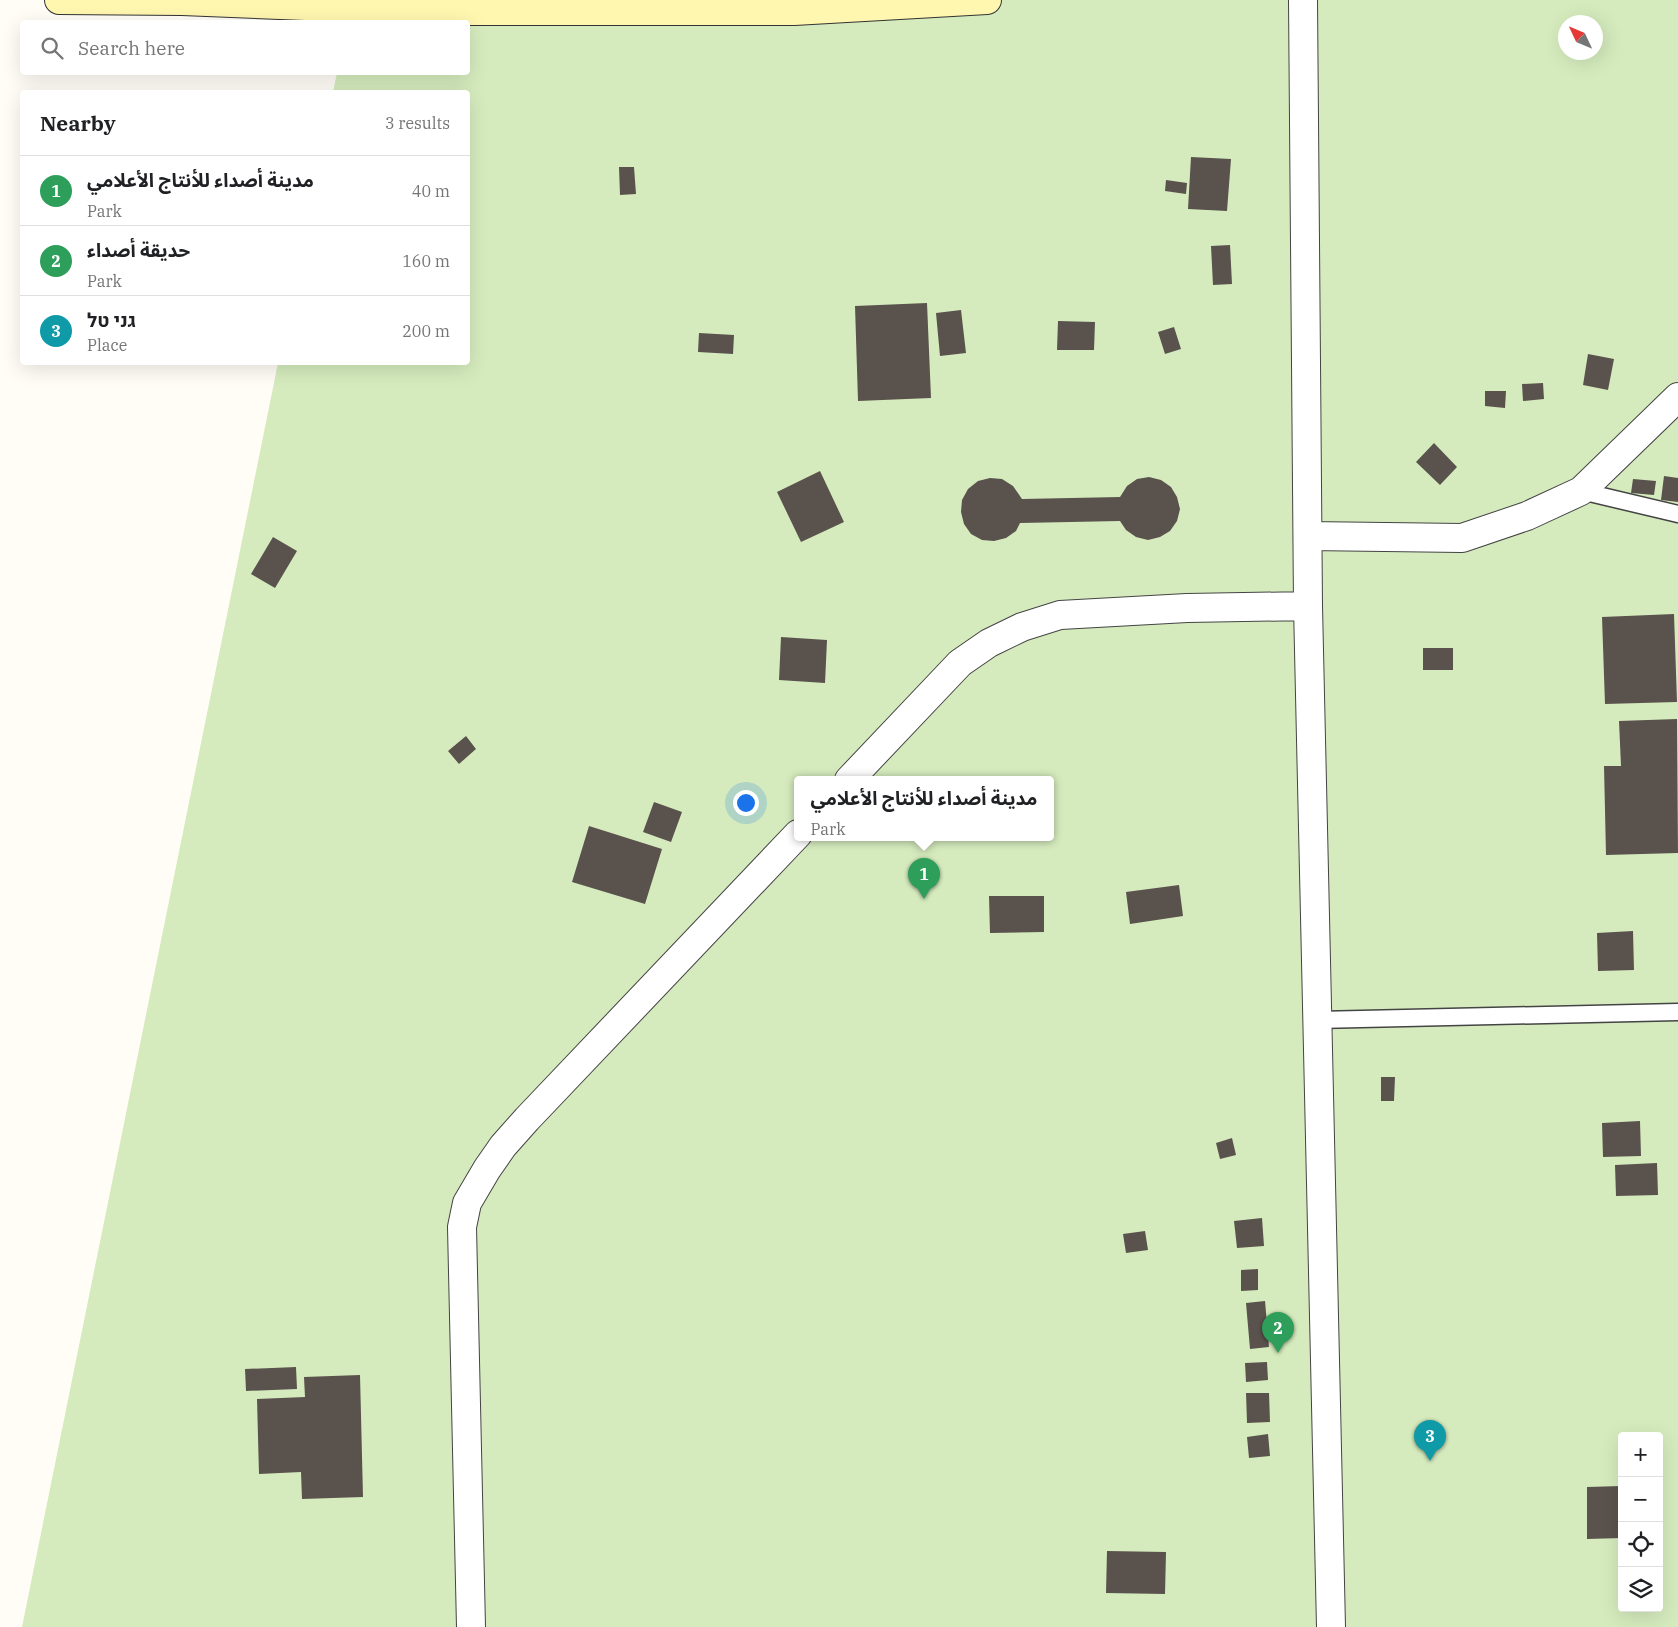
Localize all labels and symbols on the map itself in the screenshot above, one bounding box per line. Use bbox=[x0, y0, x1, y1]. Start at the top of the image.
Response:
north arrow bbox=[1558, 15, 1603, 60]
your location bbox=[733, 790, 759, 816]
pin: 1 bbox=[908, 858, 940, 899]
pin: 2 bbox=[1262, 1312, 1294, 1353]
pin: 3 bbox=[1414, 1420, 1446, 1461]

